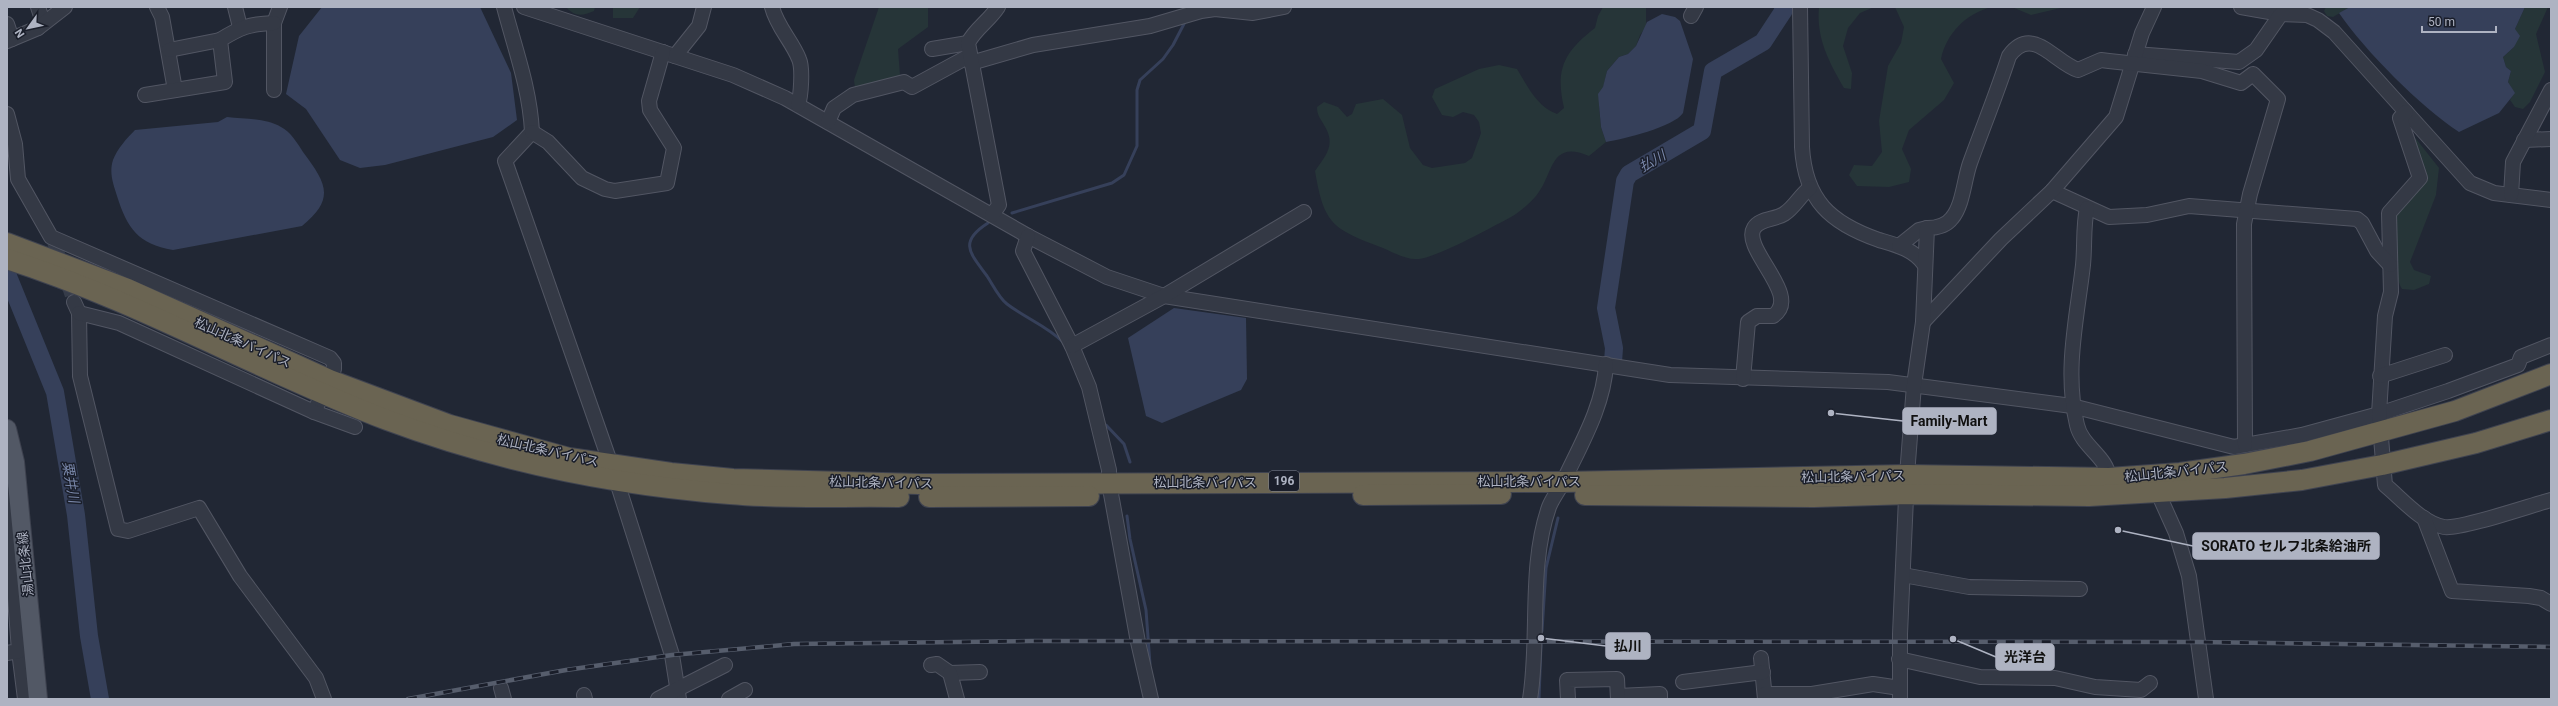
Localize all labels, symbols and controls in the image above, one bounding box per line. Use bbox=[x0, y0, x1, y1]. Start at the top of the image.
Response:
north arrow bbox=[8, 8, 48, 48]
scale bar bbox=[2422, 8, 2496, 34]
text: 50 m bbox=[2428, 15, 2455, 29]
text: N bbox=[12, 26, 28, 40]
water label: 払川 bbox=[1636, 146, 1670, 175]
street label: 松山北条バイパス bbox=[192, 315, 293, 370]
callout: Family-Mart bbox=[1903, 408, 1996, 434]
text: Family-Mart bbox=[1911, 413, 1988, 429]
street label: 松山北条バイパス bbox=[496, 432, 600, 469]
street label: 松山北条バイパス bbox=[2124, 459, 2228, 484]
water label: 粟井川 bbox=[59, 460, 83, 506]
street label: 松山北条バイパス bbox=[1801, 468, 1905, 485]
road number: 196 bbox=[1269, 471, 1299, 491]
street label: 松山北条バイパス bbox=[829, 474, 933, 491]
street label: 松山北条バイパス bbox=[1477, 474, 1581, 489]
street label: 松山北条バイパス bbox=[1153, 475, 1257, 490]
street label: 湯山北条線 bbox=[15, 531, 36, 597]
callout: SORATO セルフ北条給油所 bbox=[2193, 533, 2379, 559]
text: SORATO セルフ北条給油所 bbox=[2201, 538, 2371, 554]
callout: 払川 bbox=[1606, 633, 1650, 659]
text: 払川 bbox=[1614, 638, 1642, 654]
callout: 光洋台 bbox=[1996, 644, 2054, 670]
text: 光洋台 bbox=[2004, 649, 2046, 665]

